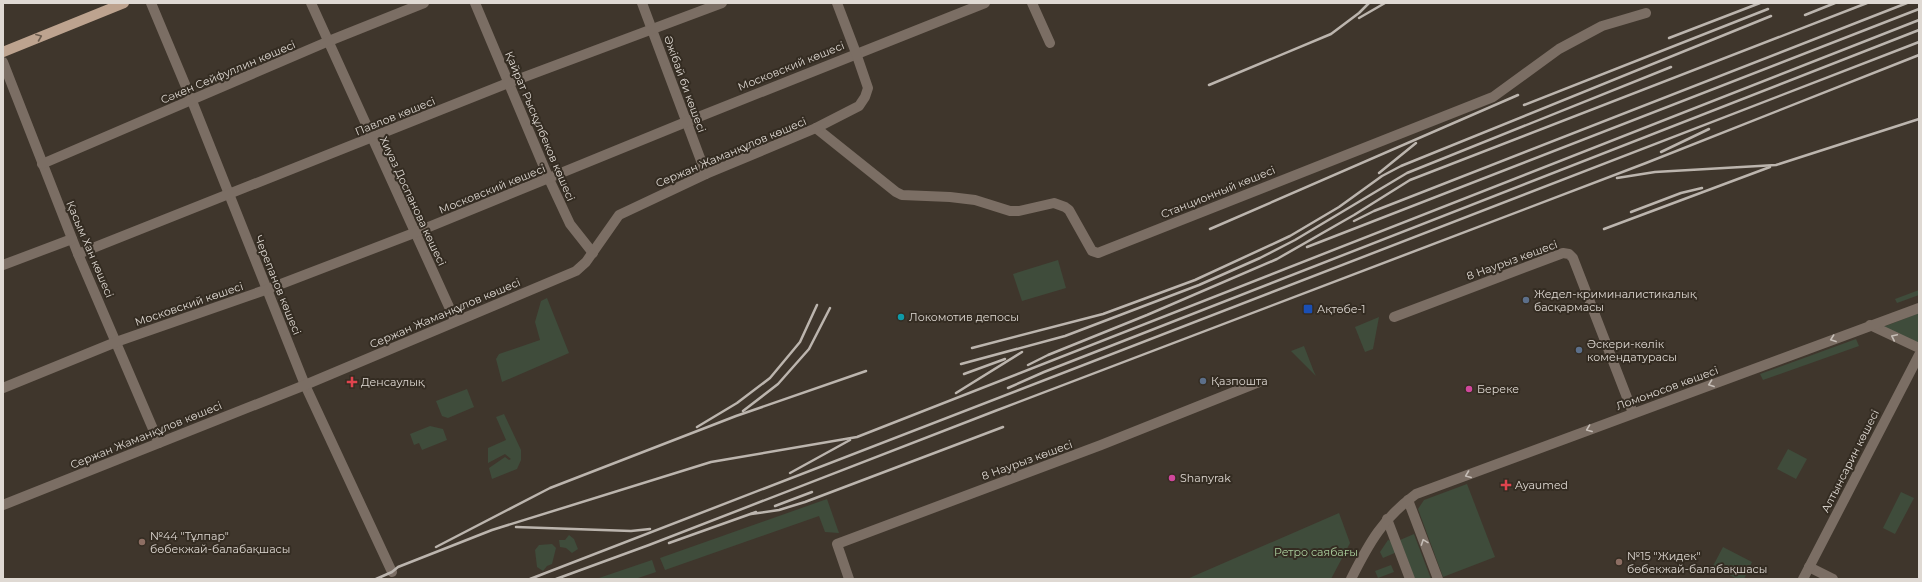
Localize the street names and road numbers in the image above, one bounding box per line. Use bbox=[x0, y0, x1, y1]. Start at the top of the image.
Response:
street label: Әжібай би көшесі bbox=[661, 34, 709, 134]
street label: Сәкен Сейфуллин көшесі bbox=[158, 37, 298, 107]
street label: Московский көшесі bbox=[736, 38, 846, 94]
street label: Қайрат Рысқұлбеков көшесі bbox=[502, 49, 578, 203]
street label: Павлов көшесі bbox=[353, 94, 437, 138]
street label: Сержан Жаманқұлов көшесі bbox=[654, 114, 808, 190]
street label: Хиуаз Доспанова көшесі bbox=[377, 134, 449, 268]
street label: Московский көшесі bbox=[437, 161, 547, 217]
street label: Станционный көшесі bbox=[1159, 163, 1277, 221]
street label: Қасым Хан көшесі bbox=[63, 198, 117, 300]
street label: Черепанов көшесі bbox=[252, 233, 304, 337]
street label: 8 Наурыз көшесі bbox=[1465, 237, 1559, 283]
street label: Сержан Жаманқұлов көшесі bbox=[368, 275, 522, 351]
street label: Московский көшесі bbox=[133, 279, 245, 329]
street label: Ломоносов көшесі bbox=[1614, 363, 1720, 413]
street label: Сержан Жаманқұлов көшесі bbox=[68, 398, 224, 472]
street label: Алтынсарин көшесі bbox=[1818, 407, 1882, 515]
street label: 8 Наурыз көшесі bbox=[980, 437, 1074, 483]

